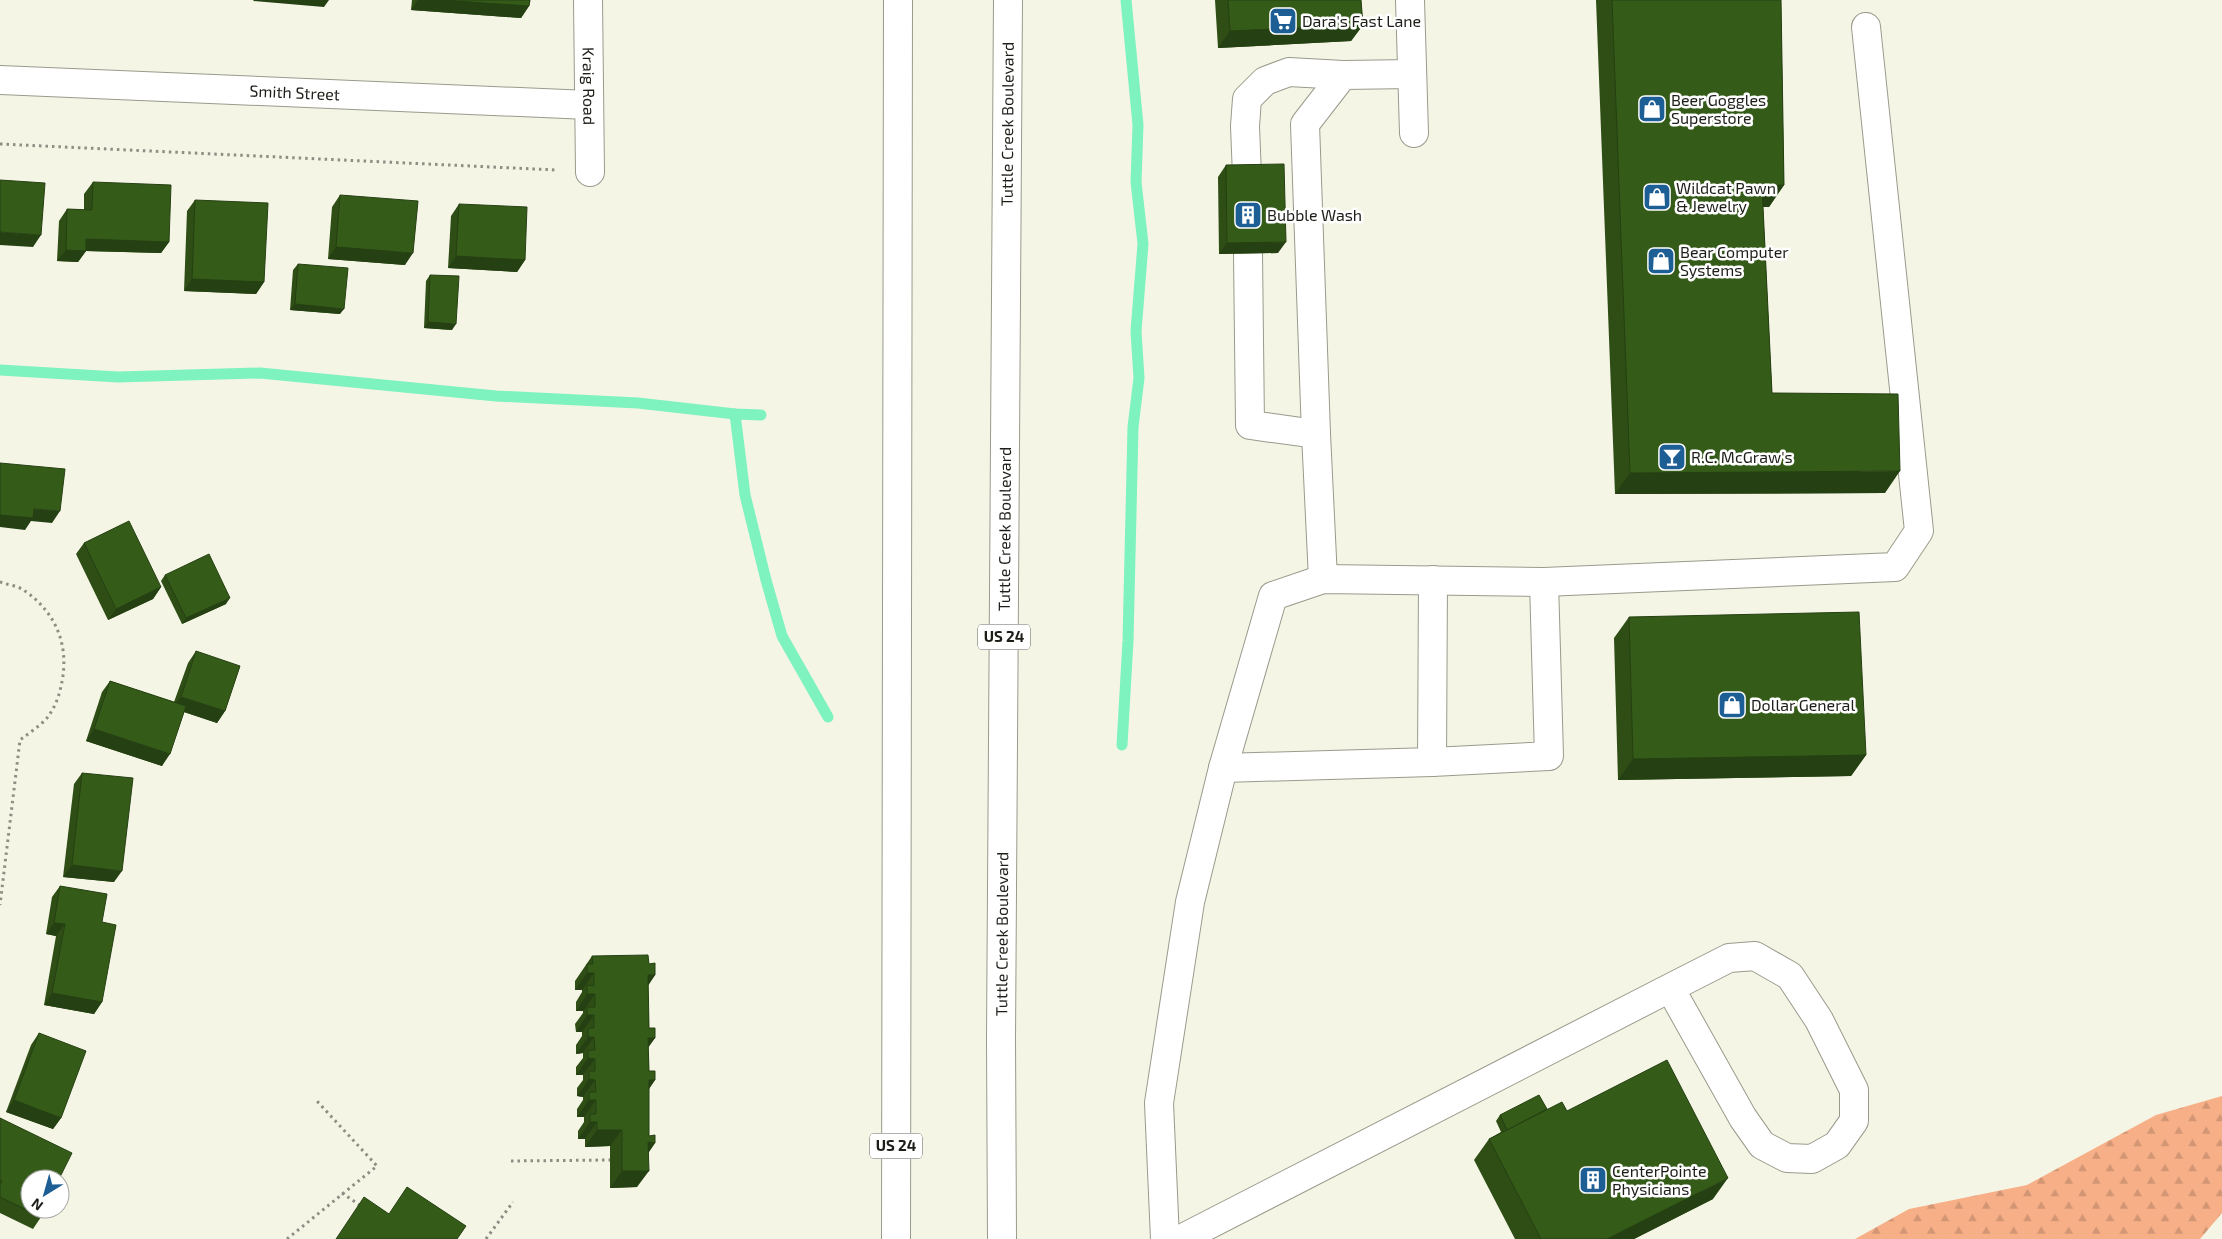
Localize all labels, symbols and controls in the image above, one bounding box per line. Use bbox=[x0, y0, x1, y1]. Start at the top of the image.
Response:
supermarket icon: Dara's Fast Lane bbox=[1268, 6, 1298, 36]
place label: Dara's Fast Lane bbox=[1302, 11, 1421, 30]
street label: Tuttle Creek Boulevard bbox=[997, 42, 1017, 206]
street label: Kraig Road bbox=[580, 47, 599, 125]
street label: Smith Street bbox=[249, 81, 340, 103]
place label: Beer Goggles Superstore bbox=[1671, 90, 1766, 127]
shop icon: Beer Goggles Superstore bbox=[1637, 94, 1667, 124]
place label: Wildcat Pawn & Jewelry bbox=[1676, 178, 1776, 215]
shop icon: Wildcat Pawn & Jewelry bbox=[1642, 182, 1672, 212]
building icon: Bubble Wash bbox=[1233, 200, 1263, 230]
place label: Bubble Wash bbox=[1267, 205, 1362, 224]
place label: Bear Computer Systems bbox=[1680, 242, 1789, 279]
shop icon: Bear Computer Systems bbox=[1646, 246, 1676, 276]
bar icon: R.C. McGraw's bbox=[1657, 442, 1687, 472]
street label: Tuttle Creek Boulevard bbox=[994, 447, 1014, 611]
place label: R.C. McGraw's bbox=[1691, 447, 1793, 466]
road number: US 24 bbox=[978, 624, 1030, 650]
shop icon: Dollar General bbox=[1717, 690, 1747, 720]
place label: Dollar General bbox=[1751, 695, 1855, 714]
street label: Tuttle Creek Boulevard bbox=[991, 852, 1011, 1016]
road number: US 24 bbox=[870, 1134, 922, 1158]
place label: CenterPointe Physicians bbox=[1612, 1161, 1707, 1198]
building icon: CenterPointe Physicians bbox=[1578, 1165, 1608, 1195]
north arrow bbox=[20, 1169, 70, 1219]
text: N bbox=[28, 1195, 46, 1215]

